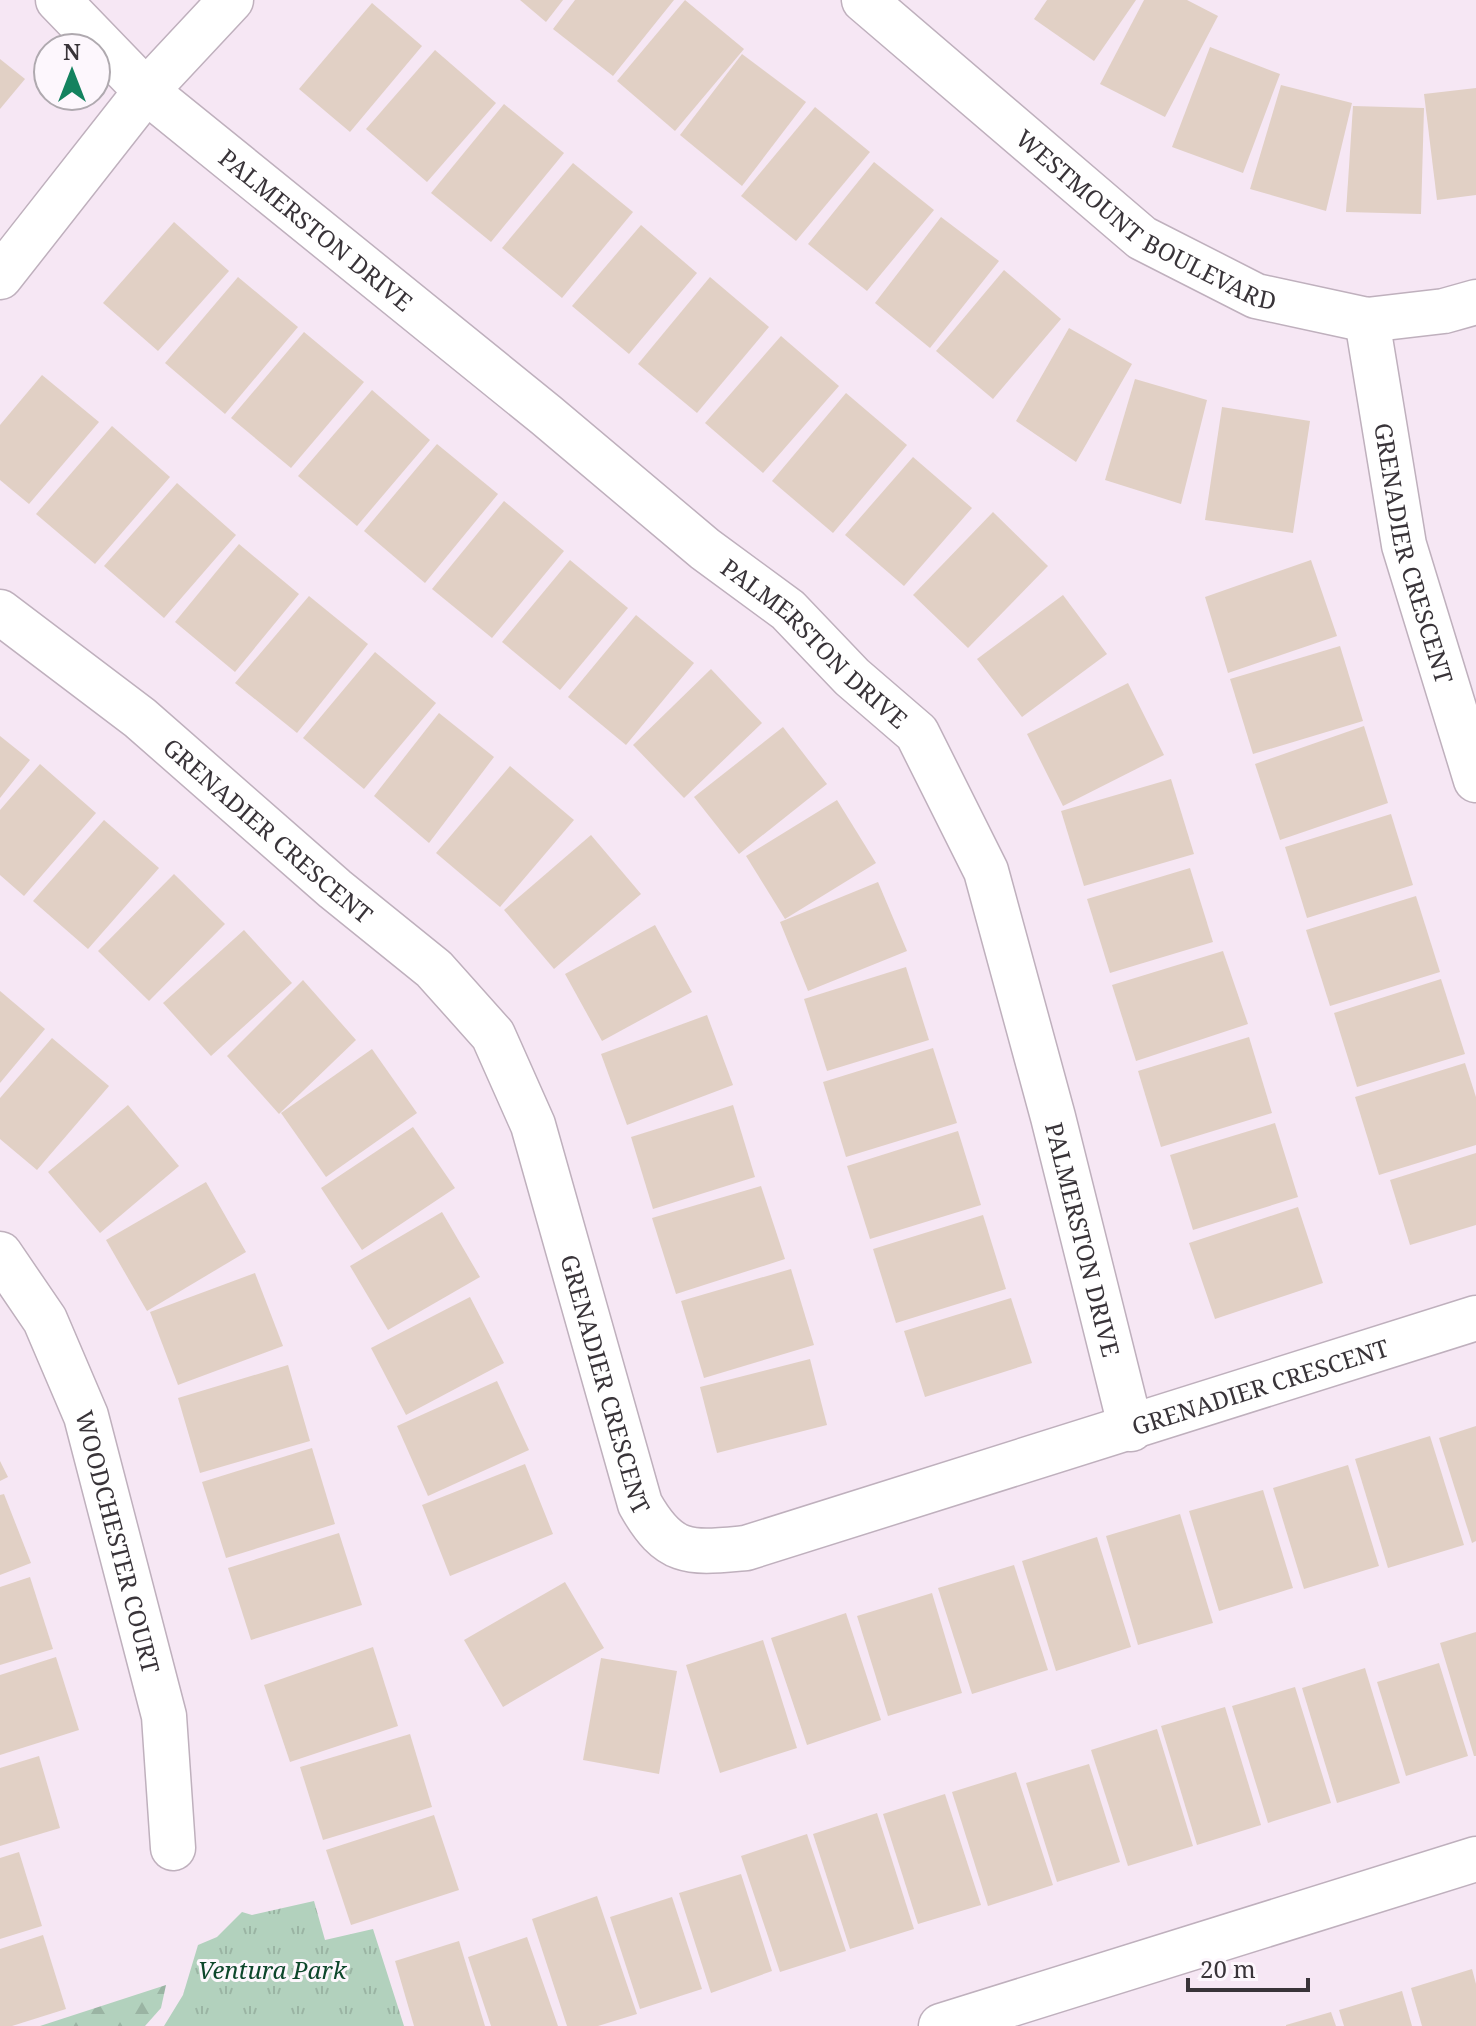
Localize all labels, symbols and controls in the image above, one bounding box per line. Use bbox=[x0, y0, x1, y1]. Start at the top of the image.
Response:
north arrow bbox=[32, 32, 112, 112]
text: N bbox=[63, 36, 81, 66]
street label: WESTMOUNT BOULEVARD bbox=[1009, 121, 1280, 316]
street label: PALMERSTON DRIVE bbox=[213, 141, 420, 318]
street label: GRENADIER CRESCENT bbox=[1368, 420, 1462, 688]
street label: PALMERSTON DRIVE bbox=[715, 550, 915, 735]
street label: GRENADIER CRESCENT bbox=[157, 730, 380, 930]
street label: PALMERSTON DRIVE bbox=[1038, 1118, 1129, 1360]
street label: GRENADIER CRESCENT bbox=[554, 1250, 659, 1520]
street label: GRENADIER CRESCENT bbox=[1127, 1330, 1393, 1442]
street label: WOODCHESTER COURT bbox=[69, 1407, 169, 1677]
scale bar bbox=[1188, 1942, 1308, 1992]
text: 20 m bbox=[1200, 1952, 1256, 1985]
park label: Ventura Park bbox=[198, 1953, 348, 1986]

